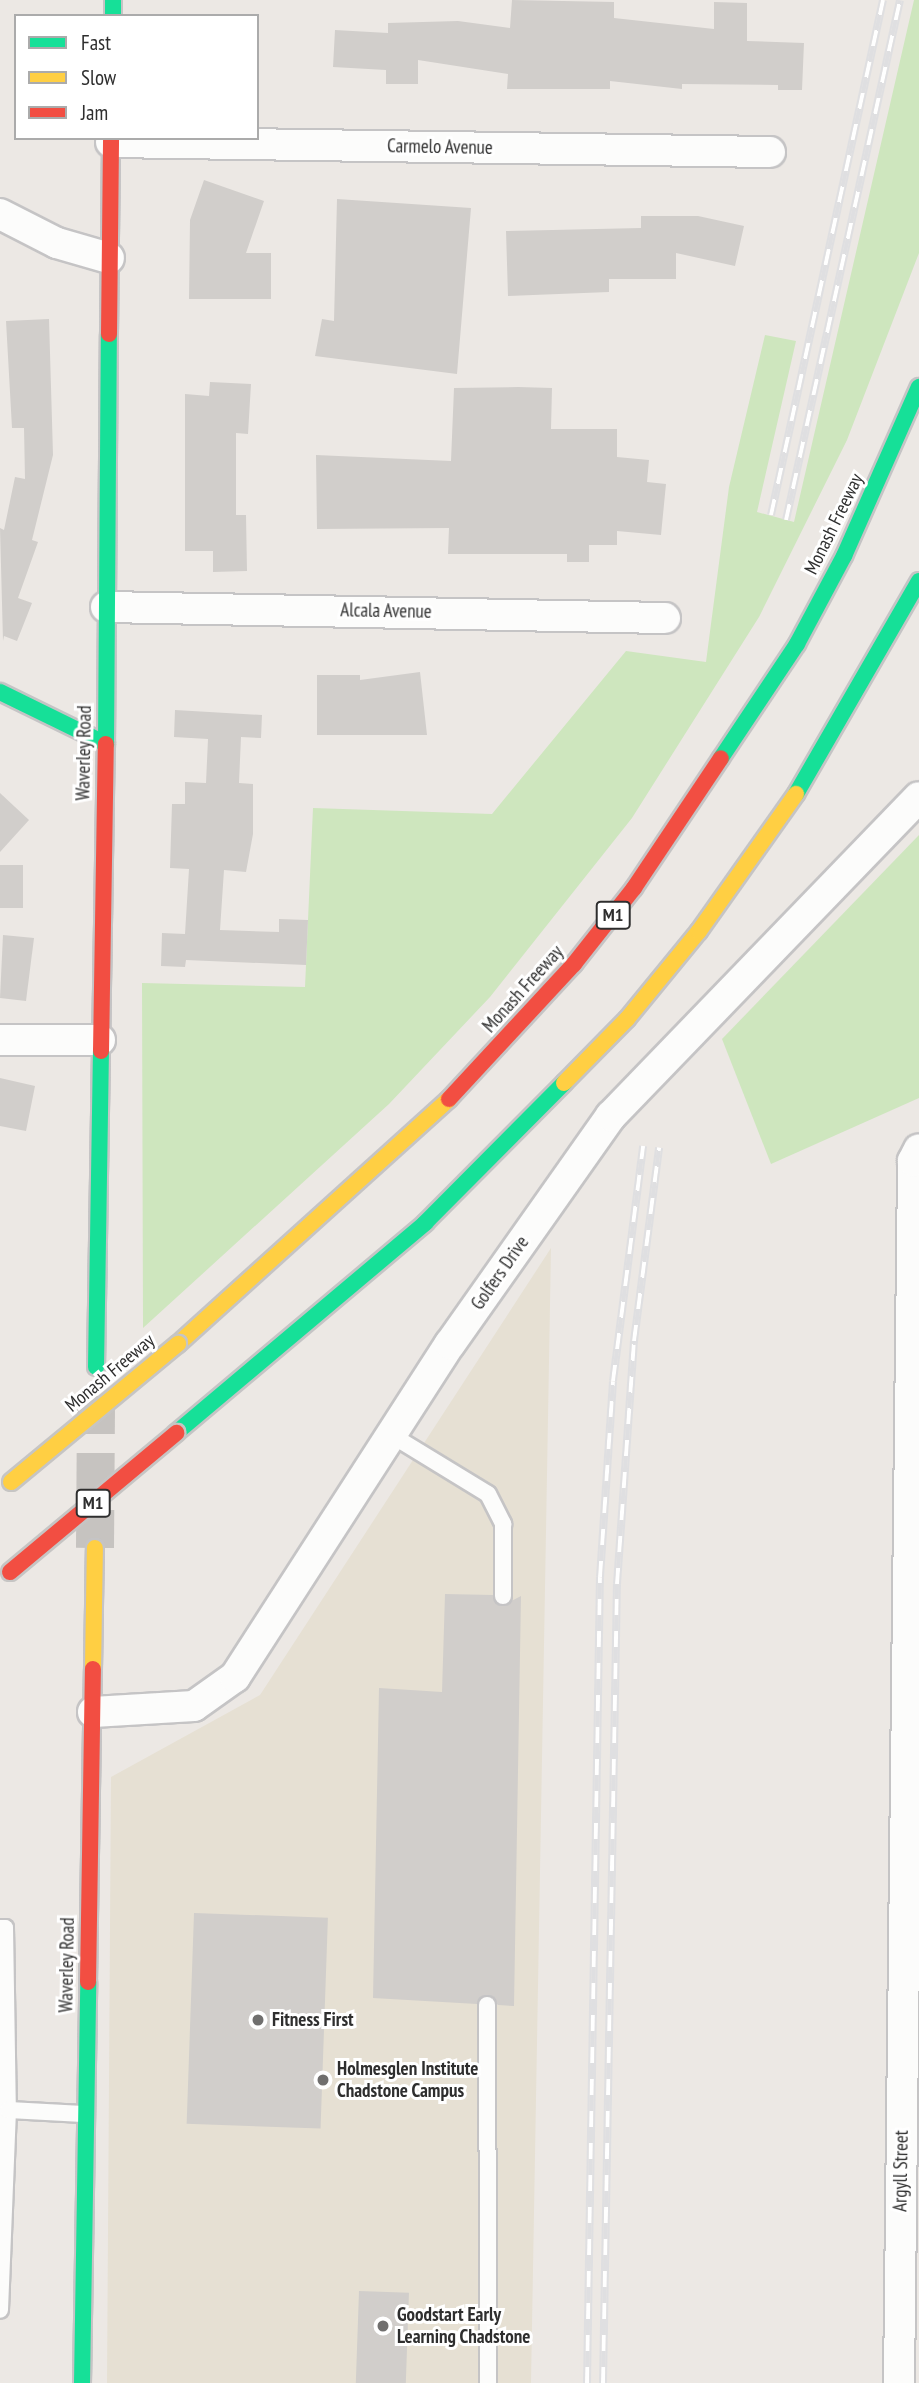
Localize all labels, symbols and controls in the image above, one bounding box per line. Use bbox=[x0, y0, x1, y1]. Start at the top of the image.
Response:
legend bbox=[14, 14, 259, 140]
text: Fast bbox=[81, 29, 111, 56]
text: Slow bbox=[81, 64, 116, 91]
text: Jam bbox=[81, 99, 108, 126]
street label: Carmelo Avenue bbox=[387, 135, 493, 159]
street label: Monash Freeway bbox=[800, 470, 868, 578]
street label: Alcala Avenue bbox=[340, 599, 432, 623]
street label: Waverley Road bbox=[72, 705, 96, 801]
road number: M1 bbox=[596, 900, 630, 930]
street label: Monash Freeway bbox=[478, 941, 568, 1037]
street label: Golfers Drive bbox=[466, 1232, 534, 1314]
street label: Monash Freeway bbox=[61, 1329, 159, 1417]
road number: M1 bbox=[76, 1488, 110, 1518]
street label: Waverley Road bbox=[55, 1917, 79, 2013]
place label: Fitness First bbox=[272, 2009, 354, 2031]
marker: Fitness First bbox=[250, 2012, 266, 2028]
place label: Holmesglen Institute Chadstone Campus bbox=[337, 2058, 478, 2102]
marker: Holmesglen Institute Chadstone Campus bbox=[315, 2072, 331, 2088]
street label: Argyll Street bbox=[889, 2130, 913, 2212]
place label: Goodstart Early Learning Chadstone bbox=[397, 2304, 531, 2348]
marker: Goodstart Early Learning Chadstone bbox=[375, 2318, 391, 2334]

